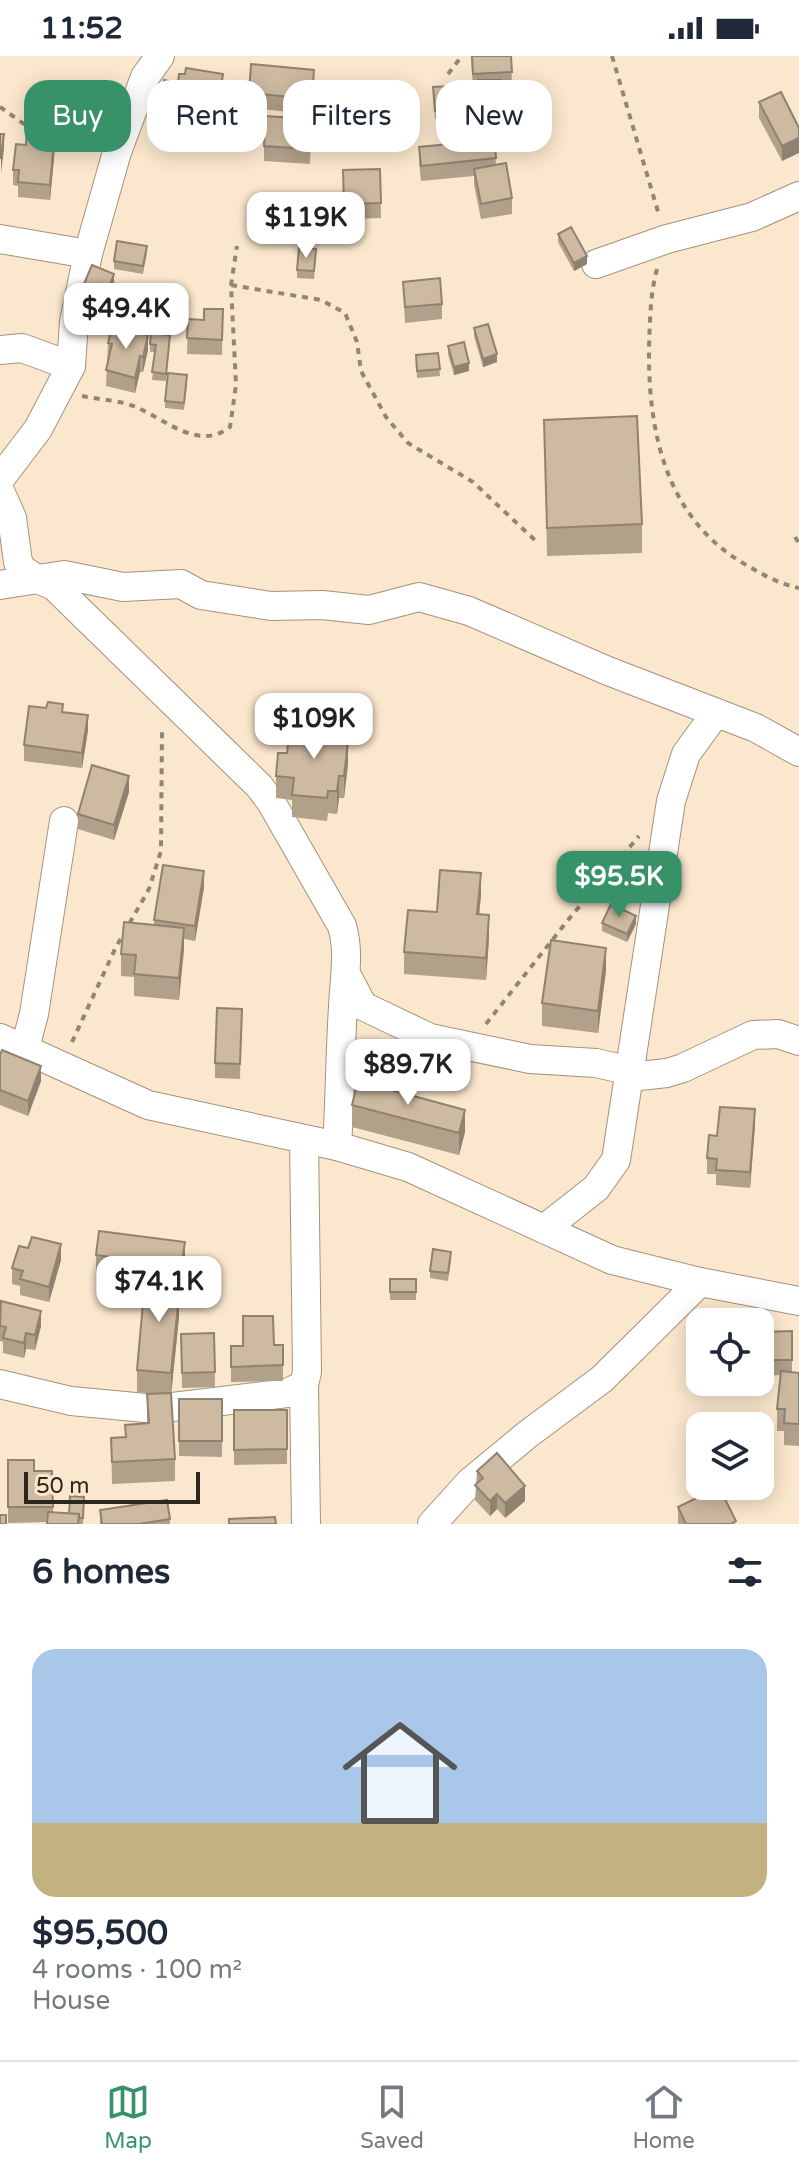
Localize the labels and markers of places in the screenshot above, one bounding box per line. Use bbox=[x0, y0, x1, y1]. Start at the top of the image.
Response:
pin: $119K bbox=[250, 192, 362, 260]
pin: $49.4K bbox=[61, 283, 191, 351]
pin: $109K bbox=[258, 693, 370, 761]
pin: $95.5K bbox=[554, 851, 684, 919]
pin: $89.7K bbox=[343, 1039, 473, 1107]
pin: $74.1K bbox=[94, 1256, 224, 1324]

